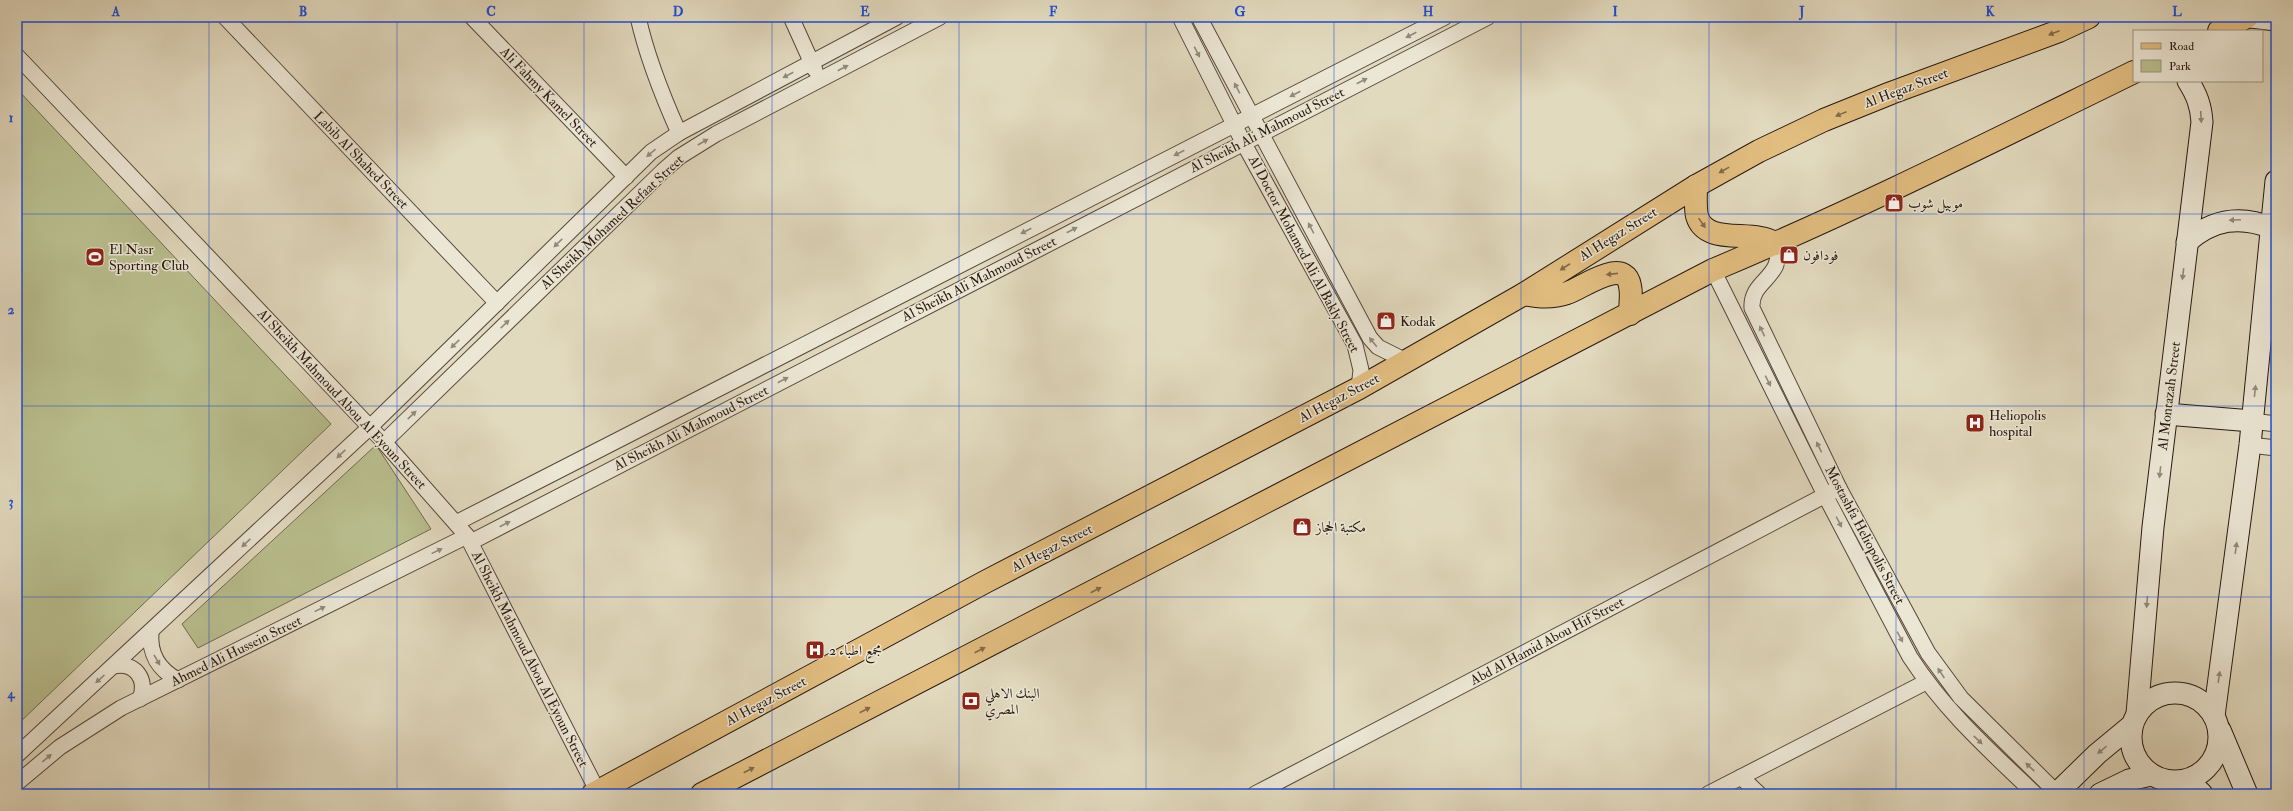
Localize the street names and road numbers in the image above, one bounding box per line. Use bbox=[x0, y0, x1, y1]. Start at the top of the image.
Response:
street label: Ali Fahmy Kamel Street bbox=[495, 43, 602, 152]
street label: Al Hegaz Street bbox=[1861, 64, 1951, 112]
street label: Al Sheikh Ali Mahmoud Street bbox=[1186, 83, 1348, 177]
street label: Labib Al Shahed Street bbox=[310, 108, 412, 213]
street label: Al Sheikh Mohamed Refaat Street bbox=[536, 151, 687, 294]
street label: Al Doctor Mohamed Ali Al Bakly Street bbox=[1243, 152, 1364, 356]
street label: Al Hegaz Street bbox=[1575, 203, 1661, 265]
street label: Al Sheikh Ali Mahmoud Street bbox=[898, 232, 1060, 326]
street label: Al Sheikh Mahmoud Abou Al Eyoun Street bbox=[252, 305, 430, 494]
street label: Al Montazah Street bbox=[2154, 340, 2184, 452]
street label: Al Hegaz Street bbox=[1295, 369, 1383, 427]
street label: Al Sheikh Ali Mahmoud Street bbox=[610, 381, 772, 475]
street label: Mostashfa Heliopolis Street bbox=[1820, 463, 1909, 608]
street label: Al Hegaz Street bbox=[1008, 520, 1096, 576]
street label: Al Sheikh Mahmoud Abou Al Eyoun Street bbox=[467, 547, 592, 771]
street label: Abd Al Hamid Abou Hif Street bbox=[1466, 593, 1627, 689]
street label: Ahmed Ali Hussein Street bbox=[167, 612, 305, 691]
street label: Al Hegaz Street bbox=[722, 672, 810, 730]

